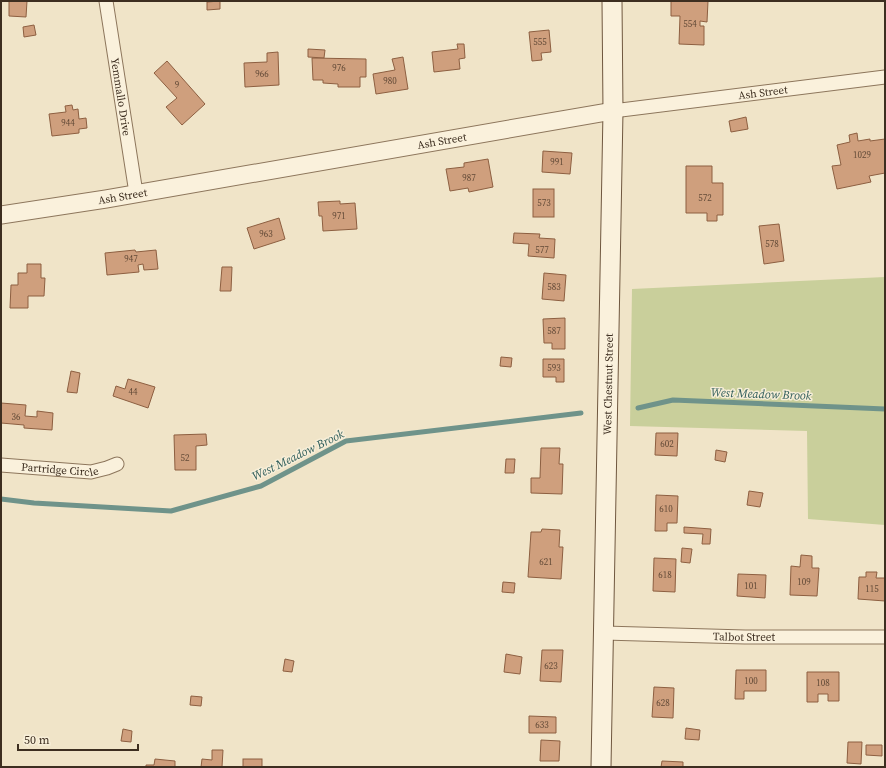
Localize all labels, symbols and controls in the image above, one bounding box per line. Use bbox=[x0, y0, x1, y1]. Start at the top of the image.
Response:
house number: 554 bbox=[683, 18, 697, 30]
house number: 555 bbox=[533, 36, 547, 48]
street label: Yemmallo Drive bbox=[107, 57, 134, 137]
house number: 976 bbox=[332, 62, 346, 74]
house number: 966 bbox=[255, 68, 269, 80]
house number: 980 bbox=[383, 75, 397, 87]
house number: 9 bbox=[175, 79, 180, 91]
street label: Ash Street bbox=[737, 82, 789, 103]
house number: 944 bbox=[61, 117, 75, 129]
street label: Ash Street bbox=[416, 130, 468, 153]
house number: 1029 bbox=[853, 149, 871, 161]
house number: 991 bbox=[550, 156, 564, 168]
house number: 987 bbox=[462, 172, 476, 184]
street label: Ash Street bbox=[97, 185, 149, 208]
house number: 572 bbox=[698, 192, 712, 204]
house number: 573 bbox=[537, 197, 551, 209]
house number: 971 bbox=[332, 210, 346, 222]
house number: 963 bbox=[259, 228, 273, 240]
house number: 578 bbox=[765, 238, 779, 250]
house number: 577 bbox=[535, 244, 549, 256]
house number: 947 bbox=[124, 253, 138, 265]
house number: 583 bbox=[547, 281, 561, 293]
house number: 587 bbox=[547, 325, 561, 337]
street label: West Chestnut Street bbox=[600, 333, 617, 435]
house number: 593 bbox=[547, 362, 561, 374]
water label: West Meadow Brook bbox=[710, 384, 812, 404]
house number: 44 bbox=[128, 386, 138, 398]
house number: 36 bbox=[11, 411, 21, 423]
water label: West Meadow Brook bbox=[249, 426, 347, 484]
house number: 602 bbox=[660, 438, 674, 450]
house number: 52 bbox=[180, 452, 190, 464]
street label: Partridge Circle bbox=[21, 460, 100, 480]
house number: 610 bbox=[659, 503, 673, 515]
house number: 621 bbox=[539, 556, 553, 568]
house number: 618 bbox=[658, 569, 672, 581]
house number: 109 bbox=[797, 576, 811, 588]
house number: 101 bbox=[744, 580, 758, 592]
house number: 115 bbox=[865, 583, 879, 595]
street label: Talbot Street bbox=[713, 629, 775, 645]
house number: 623 bbox=[544, 660, 558, 672]
house number: 100 bbox=[744, 675, 758, 687]
house number: 108 bbox=[816, 677, 830, 689]
house number: 628 bbox=[656, 697, 670, 709]
house number: 633 bbox=[535, 719, 549, 731]
scale bar bbox=[18, 726, 138, 752]
text: 50 m bbox=[24, 732, 50, 748]

